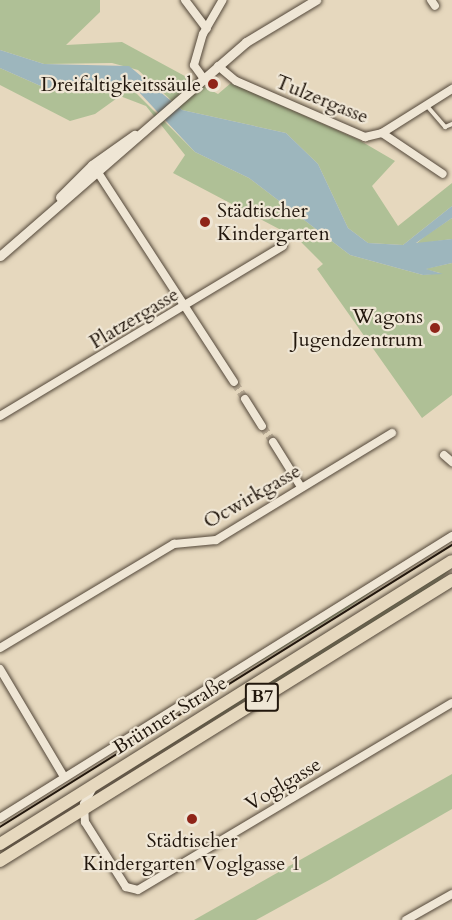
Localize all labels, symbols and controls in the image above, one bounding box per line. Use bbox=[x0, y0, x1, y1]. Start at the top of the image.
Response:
street label: Tulzergasse bbox=[272, 69, 372, 129]
place label: Dreifaltigkeitssäule bbox=[41, 72, 201, 96]
marker: Dreifaltigkeitssäule bbox=[206, 77, 220, 91]
place label: Städtischer Kindergarten bbox=[217, 198, 330, 245]
marker: Städtischer Kindergarten bbox=[198, 215, 212, 229]
street label: Platzergasse bbox=[85, 282, 183, 354]
place label: Wagons Jugendzentrum bbox=[292, 304, 423, 351]
marker: Wagons Jugendzentrum bbox=[428, 321, 442, 335]
street label: Ocwirkgasse bbox=[199, 459, 305, 533]
street label: Brünner Straße bbox=[109, 670, 231, 760]
road number: B7 bbox=[244, 682, 280, 712]
street label: Voglgasse bbox=[241, 752, 325, 816]
marker: Städtischer Kindergarten Voglgasse 1 bbox=[185, 812, 199, 826]
place label: Städtischer Kindergarten Voglgasse 1 bbox=[83, 828, 301, 875]

